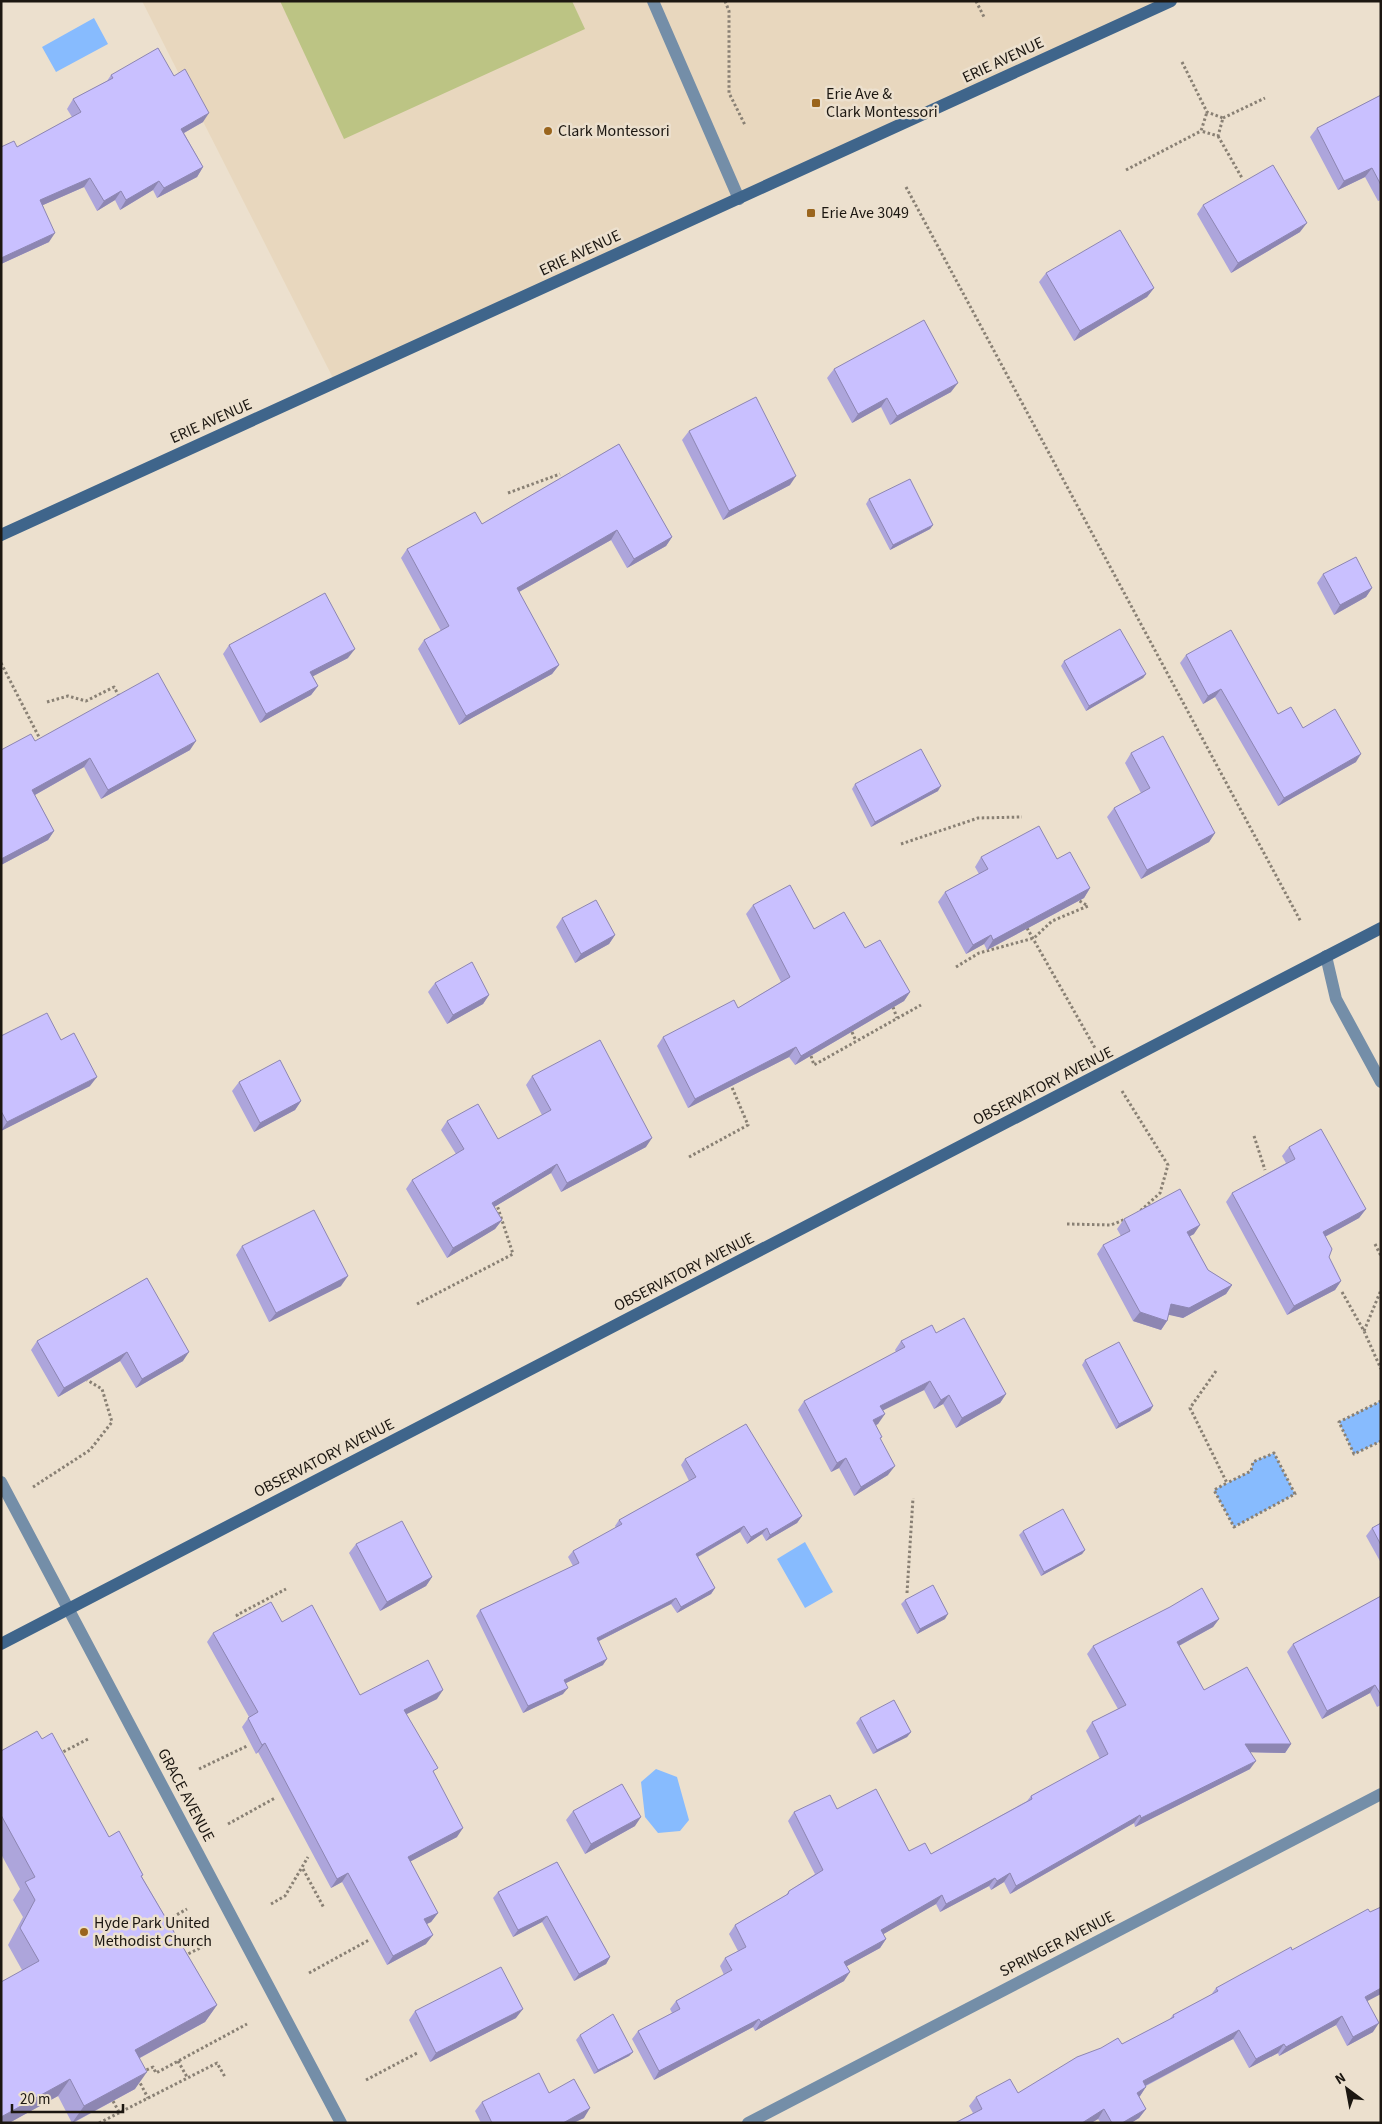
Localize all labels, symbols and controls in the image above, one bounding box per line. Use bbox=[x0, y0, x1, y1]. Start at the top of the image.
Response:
street label: ERIE AVENUE bbox=[959, 32, 1047, 88]
place label: Erie Ave & Clark Montessori bbox=[826, 83, 938, 123]
marker: Erie Ave & Clark Montessori bbox=[810, 97, 822, 109]
place label: Clark Montessori bbox=[558, 120, 670, 142]
marker: Clark Montessori bbox=[542, 125, 554, 137]
place label: Erie Ave 3049 bbox=[821, 202, 909, 224]
marker: Erie Ave 3049 bbox=[805, 207, 817, 219]
street label: ERIE AVENUE bbox=[536, 225, 624, 281]
street label: ERIE AVENUE bbox=[167, 393, 255, 449]
street label: OBSERVATORY AVENUE bbox=[969, 1041, 1117, 1131]
street label: OBSERVATORY AVENUE bbox=[610, 1227, 758, 1317]
street label: OBSERVATORY AVENUE bbox=[250, 1413, 398, 1503]
street label: GRACE AVENUE bbox=[152, 1745, 220, 1845]
street label: SPRINGER AVENUE bbox=[996, 1906, 1118, 1982]
place label: Hyde Park United Methodist Church bbox=[94, 1912, 212, 1952]
marker: Hyde Park United Methodist Church bbox=[78, 1926, 90, 1938]
north arrow bbox=[1322, 2064, 1372, 2114]
text: N bbox=[1331, 2068, 1350, 2090]
scale bar bbox=[12, 2082, 124, 2114]
text: 20 m bbox=[20, 2089, 50, 2110]

